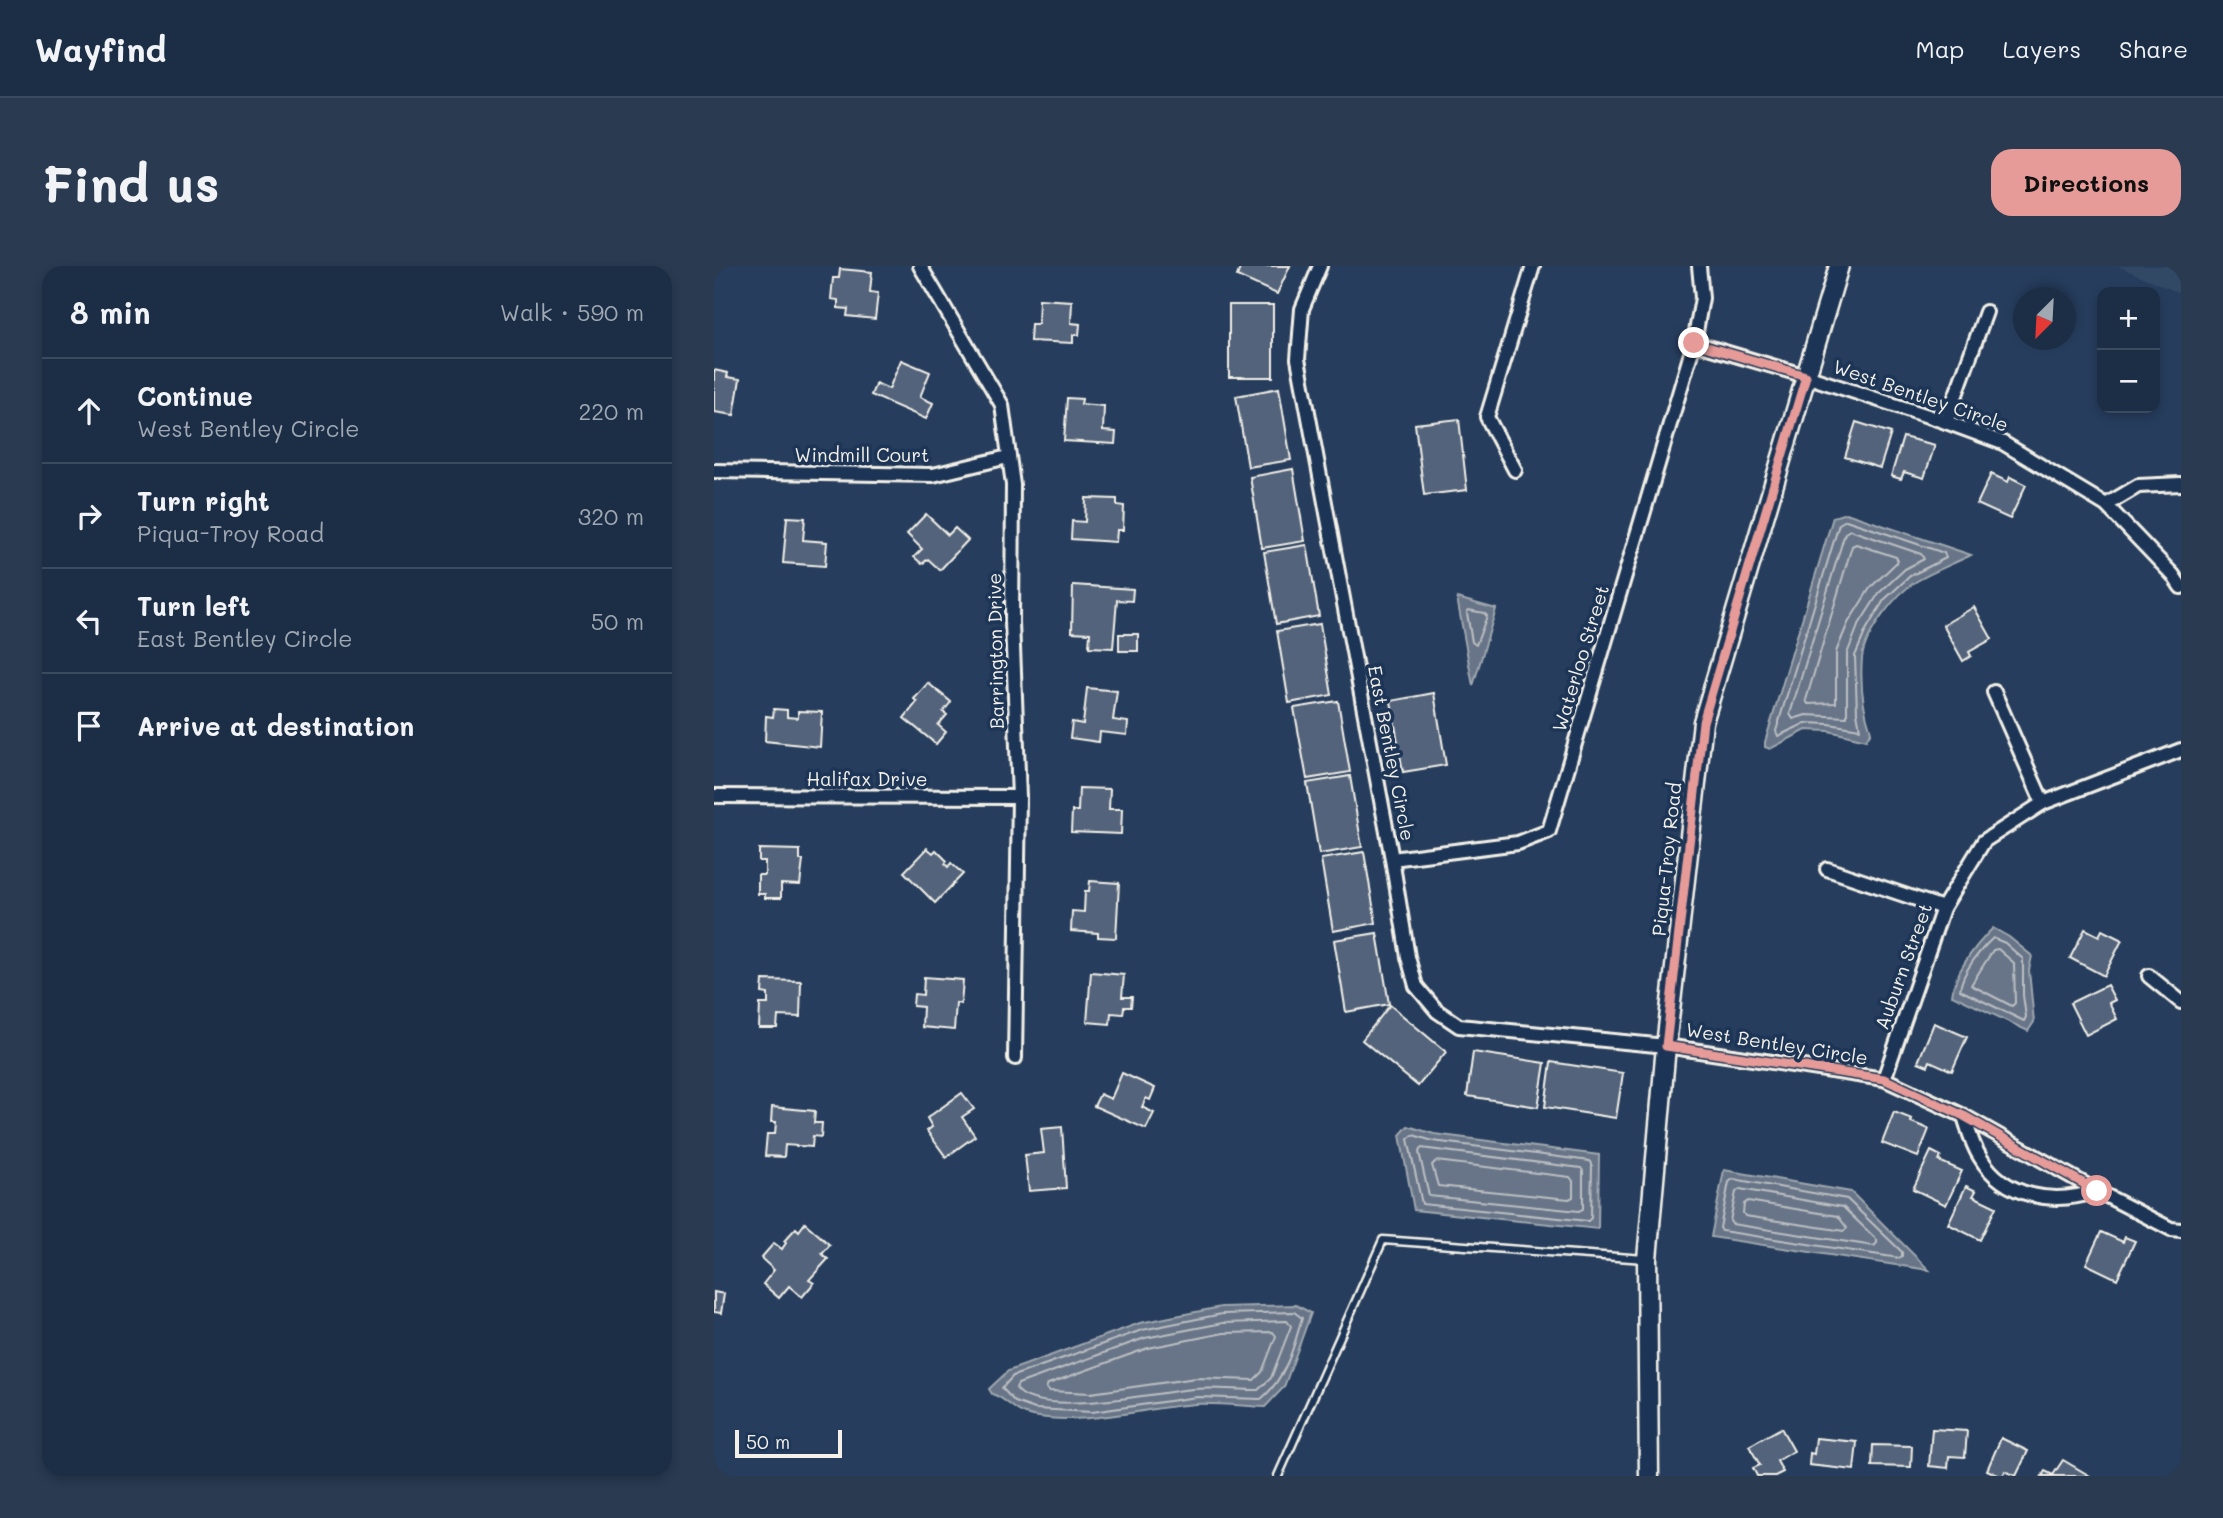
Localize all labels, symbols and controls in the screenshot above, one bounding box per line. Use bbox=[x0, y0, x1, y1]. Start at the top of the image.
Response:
text: Wayfind bbox=[35, 27, 166, 70]
text: Map bbox=[1916, 33, 1964, 64]
text: Layers bbox=[2002, 33, 2081, 64]
text: Share bbox=[2119, 33, 2188, 64]
button: Directions bbox=[1991, 149, 2181, 216]
text: Find us bbox=[42, 151, 220, 214]
north arrow bbox=[2013, 287, 2076, 350]
map controls bbox=[2097, 287, 2160, 413]
button: + bbox=[2097, 287, 2160, 350]
text: 8 min bbox=[70, 292, 151, 332]
text: Walk · 590 m bbox=[500, 297, 644, 327]
route end bbox=[1678, 327, 1709, 358]
button: − bbox=[2097, 350, 2160, 413]
street label: West Bentley Circle bbox=[1830, 353, 2012, 437]
text: Continue bbox=[137, 379, 253, 413]
icon: ahead bbox=[70, 392, 108, 430]
text: 220 m bbox=[578, 396, 644, 426]
text: West Bentley Circle bbox=[137, 413, 359, 443]
street label: Windmill Court bbox=[795, 442, 929, 467]
text: Turn right bbox=[137, 484, 270, 518]
icon: right bbox=[70, 497, 108, 535]
text: 320 m bbox=[578, 501, 644, 531]
text: Piqua-Troy Road bbox=[137, 518, 324, 548]
street label: Barrington Drive bbox=[981, 573, 1009, 729]
street label: Waterloo Street bbox=[1546, 582, 1614, 734]
text: Turn left bbox=[137, 589, 250, 623]
icon: left bbox=[70, 602, 108, 640]
text: 50 m bbox=[591, 606, 644, 636]
text: East Bentley Circle bbox=[137, 623, 352, 653]
street label: East Bentley Circle bbox=[1363, 663, 1421, 843]
icon: arrive bbox=[70, 707, 108, 745]
text: Arrive at destination bbox=[137, 709, 414, 743]
street label: Halifax Drive bbox=[806, 766, 928, 791]
street label: Piqua-Troy Road bbox=[1645, 781, 1687, 937]
street label: Auburn Street bbox=[1869, 899, 1937, 1033]
street label: West Bentley Circle bbox=[1684, 1016, 1870, 1070]
route start bbox=[2081, 1175, 2112, 1206]
scale bar bbox=[735, 1427, 842, 1459]
text: 50 m bbox=[746, 1429, 790, 1454]

